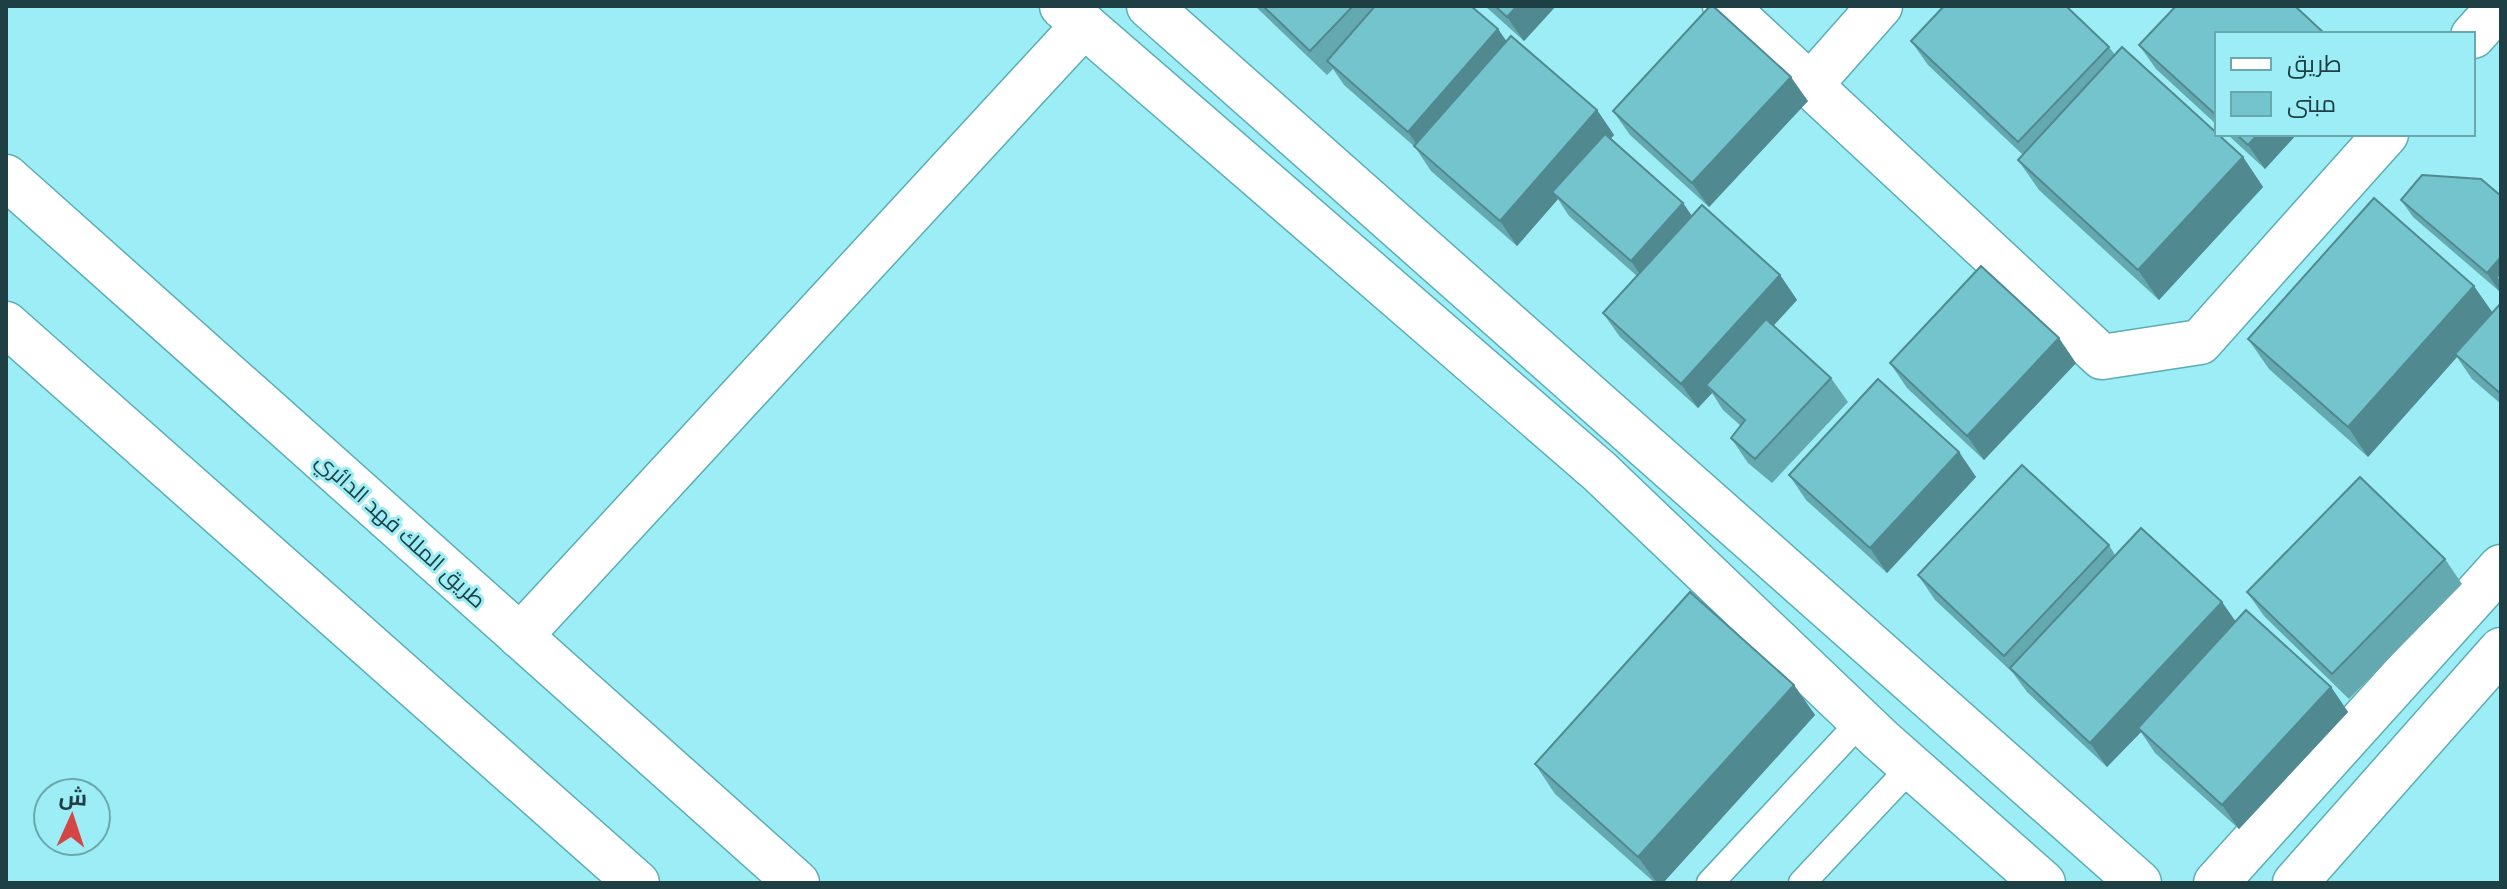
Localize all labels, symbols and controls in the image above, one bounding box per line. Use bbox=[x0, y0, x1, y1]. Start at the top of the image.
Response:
legend bbox=[2215, 32, 2475, 136]
text: طريق bbox=[2287, 49, 2342, 79]
text: مبنى bbox=[2287, 89, 2336, 118]
street label: طريق الملك فهد الدائري bbox=[308, 447, 491, 616]
north arrow bbox=[32, 777, 112, 857]
text: ش bbox=[58, 783, 88, 812]

